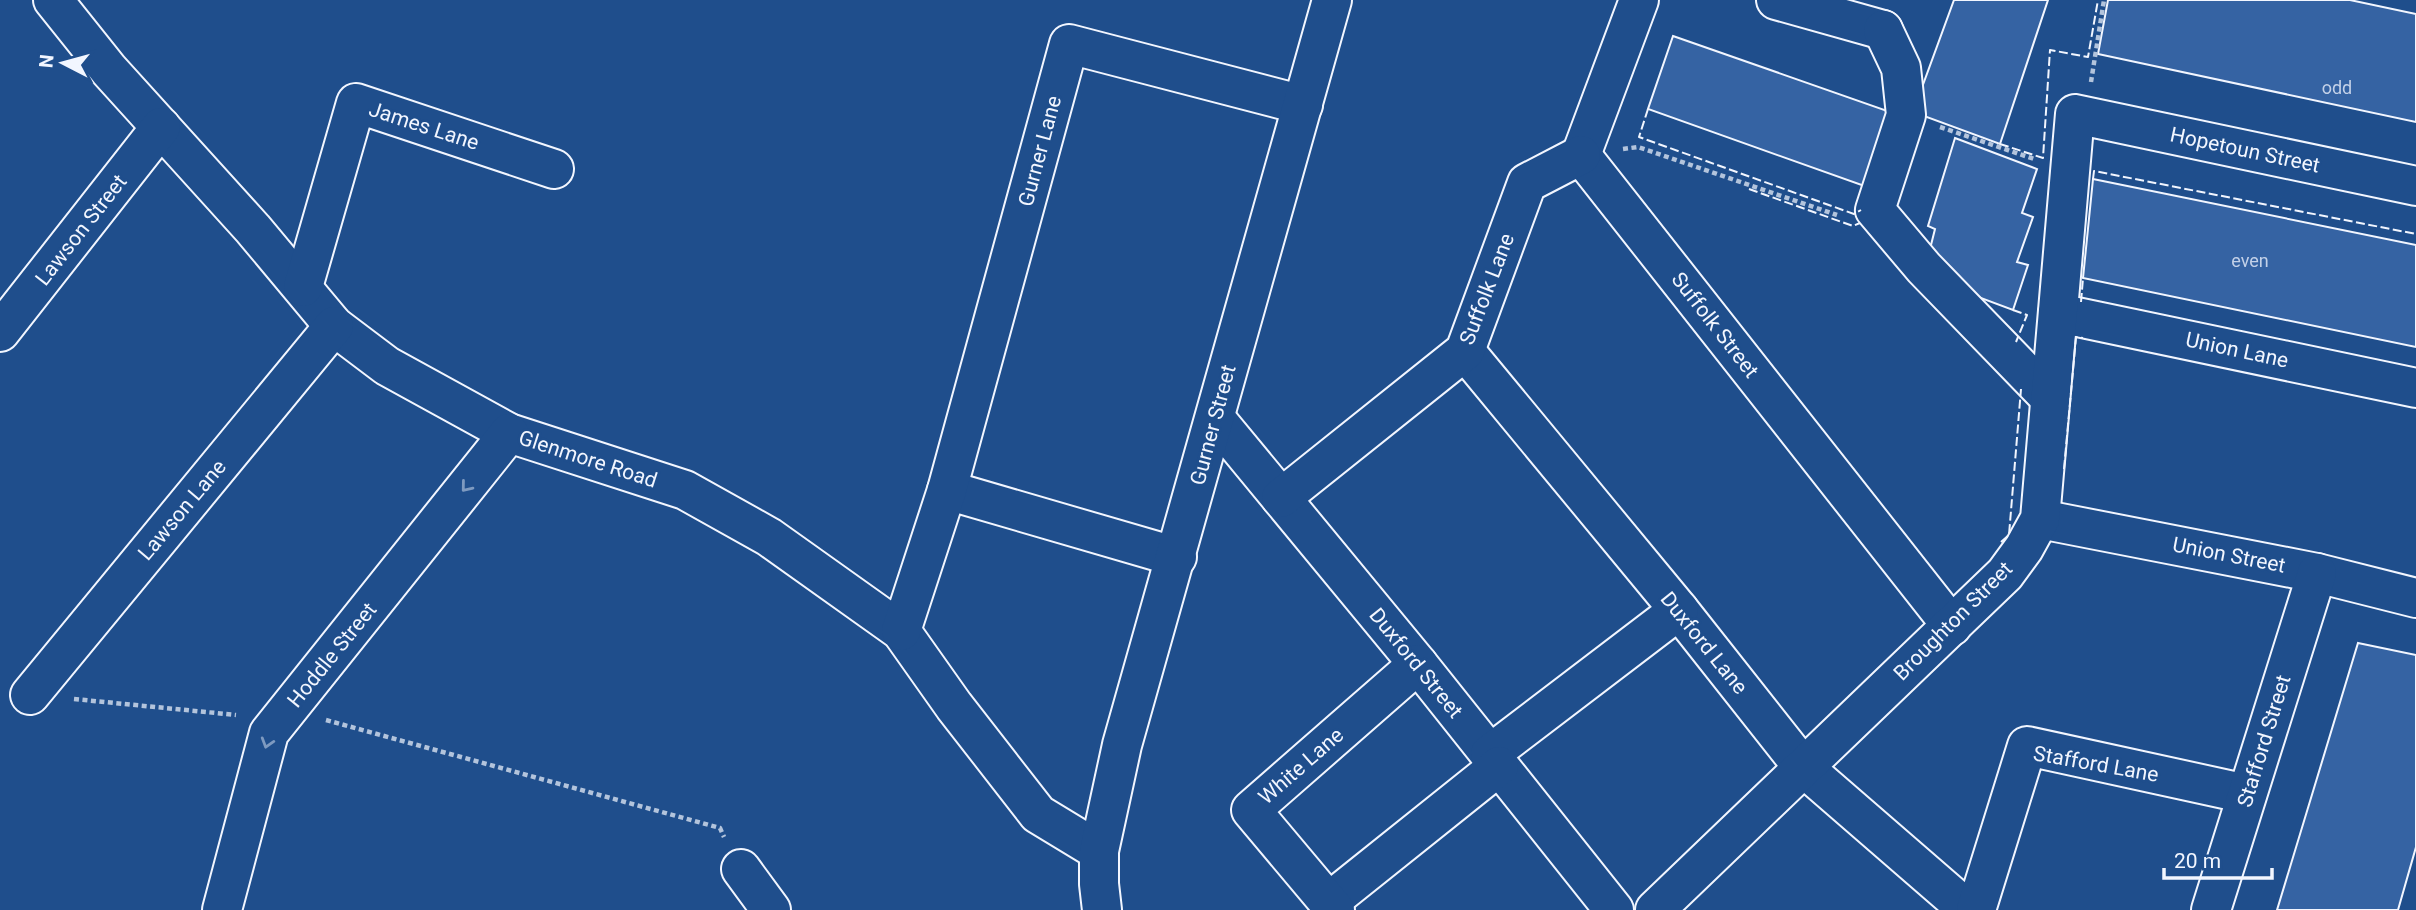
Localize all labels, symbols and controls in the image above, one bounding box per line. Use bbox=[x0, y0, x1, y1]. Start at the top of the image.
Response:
north arrow bbox=[28, 28, 98, 98]
text: N bbox=[34, 53, 59, 69]
house number: odd bbox=[2322, 77, 2352, 98]
street label: Gurner Lane bbox=[1014, 93, 1066, 209]
street label: James Lane bbox=[366, 97, 482, 155]
street label: Hopetoun Street bbox=[2168, 122, 2322, 178]
street label: Lawson Street bbox=[30, 170, 132, 290]
street label: Suffolk Lane bbox=[1455, 230, 1519, 348]
house number: even bbox=[2231, 250, 2269, 271]
street label: Suffolk Street bbox=[1666, 268, 1764, 383]
street label: Union Lane bbox=[2183, 327, 2291, 373]
street label: Gurner Street bbox=[1185, 362, 1241, 488]
street label: Glenmore Road bbox=[516, 425, 660, 493]
street label: Lawson Lane bbox=[133, 455, 231, 565]
one-way arrow bbox=[462, 479, 475, 491]
street label: Union Street bbox=[2171, 532, 2288, 578]
street label: Broughton Street bbox=[1889, 557, 2017, 685]
street label: Duxford Lane bbox=[1655, 587, 1753, 699]
street label: Hoddle Street bbox=[283, 598, 382, 712]
street label: Duxford Street bbox=[1364, 603, 1468, 723]
street label: Stafford Street bbox=[2233, 672, 2295, 810]
street label: White Lane bbox=[1254, 723, 1348, 809]
one-way arrow bbox=[261, 737, 276, 749]
street label: Stafford Lane bbox=[2031, 741, 2161, 787]
scale bar bbox=[2164, 836, 2272, 880]
text: 20 m bbox=[2174, 849, 2221, 873]

